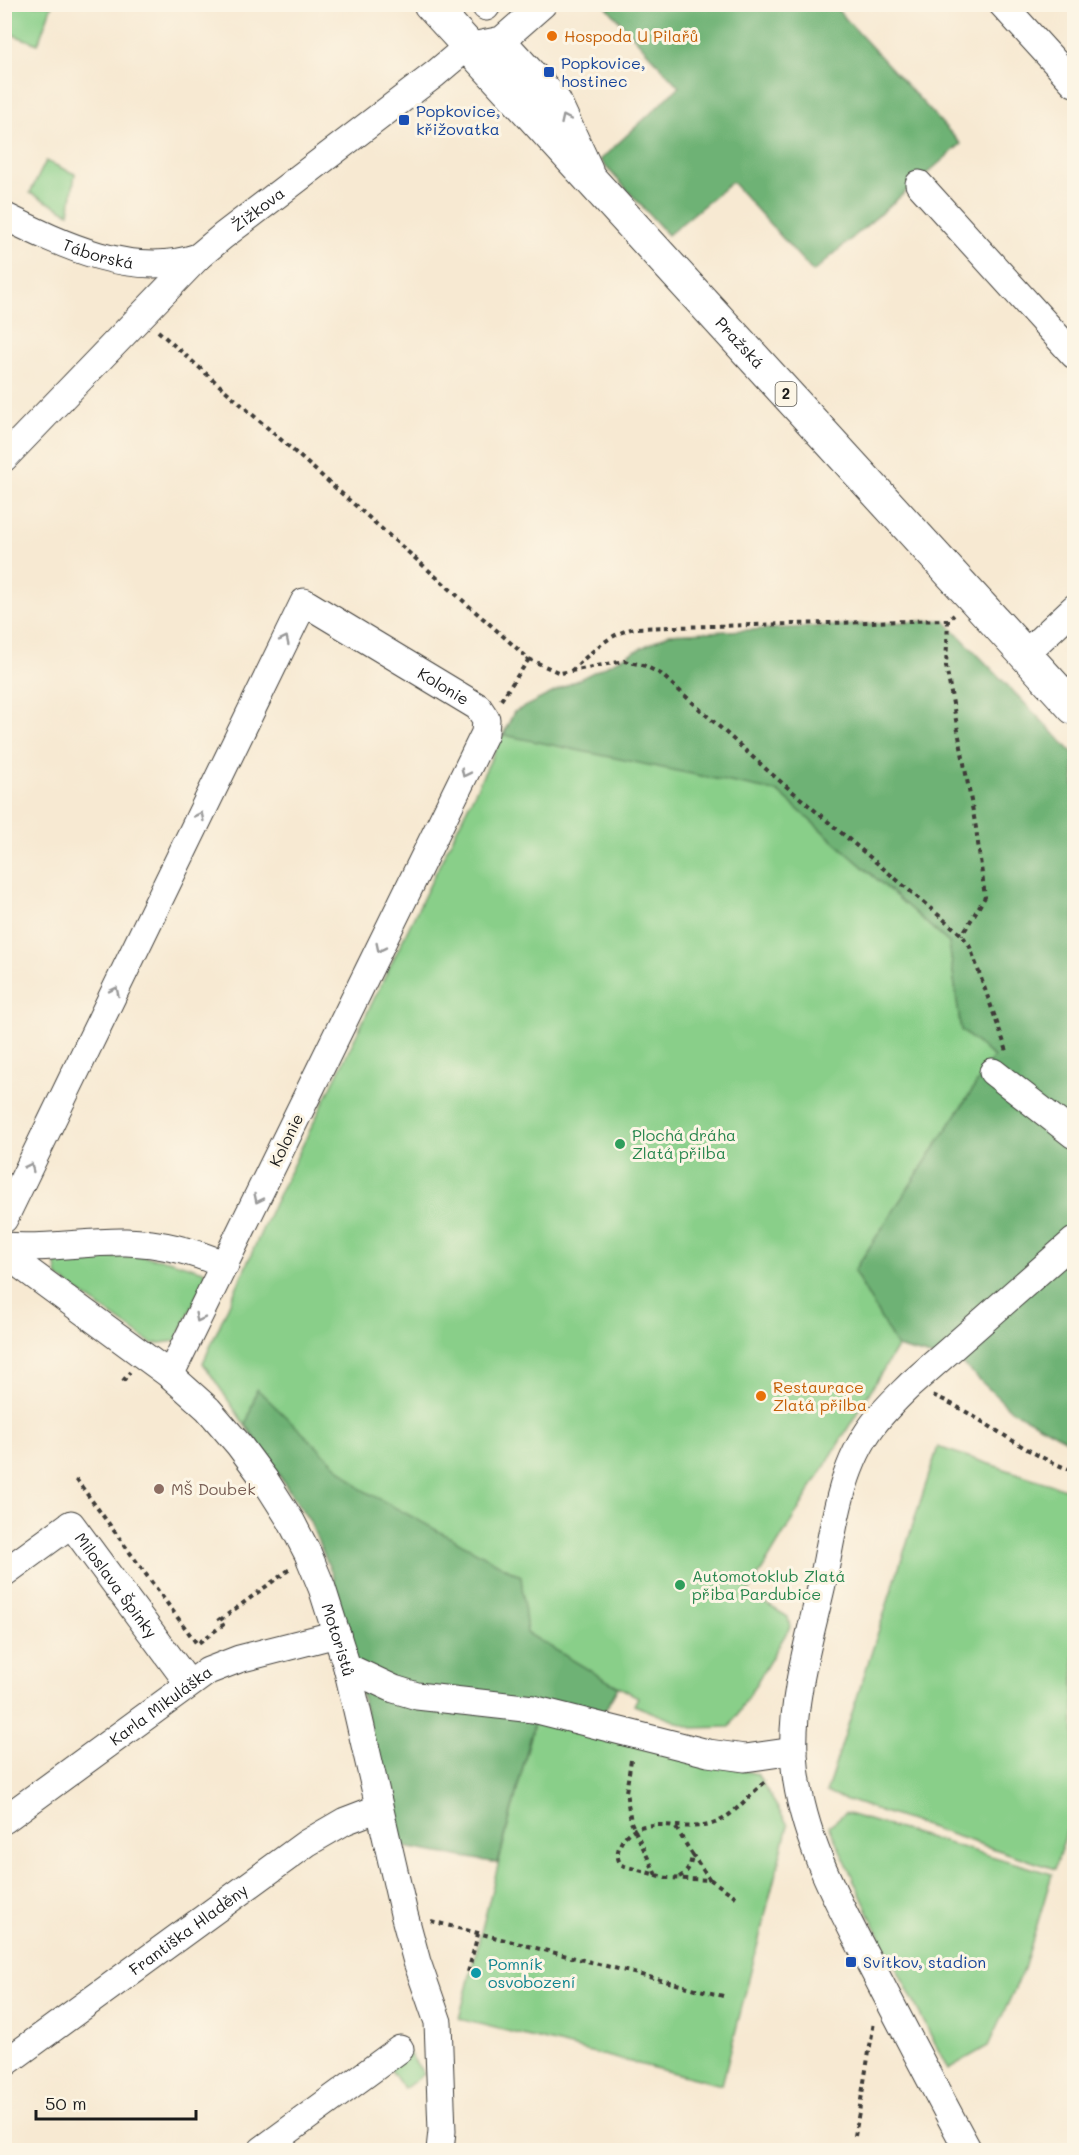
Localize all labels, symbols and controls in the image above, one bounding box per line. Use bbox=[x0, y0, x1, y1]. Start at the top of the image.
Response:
place label: Hospoda U Pilařů bbox=[564, 25, 699, 46]
marker: Hospoda U Pilařů bbox=[545, 29, 559, 43]
place label: Popkovice, hostinec bbox=[561, 52, 646, 91]
marker: Popkovice, hostinec bbox=[542, 65, 556, 79]
place label: Popkovice, křižovatka bbox=[416, 100, 501, 139]
marker: Popkovice, křižovatka bbox=[397, 113, 411, 127]
one-way arrow bbox=[561, 114, 573, 125]
street label: Žižkova bbox=[227, 182, 288, 236]
street label: Táborská bbox=[60, 233, 135, 273]
street label: Pražská bbox=[711, 312, 769, 373]
road number: 2 bbox=[776, 382, 796, 406]
one-way arrow bbox=[278, 636, 290, 647]
street label: Kolonie bbox=[414, 662, 473, 709]
one-way arrow bbox=[461, 766, 473, 777]
one-way arrow bbox=[193, 811, 205, 822]
one-way arrow bbox=[376, 942, 387, 953]
one-way arrow bbox=[108, 987, 120, 998]
street label: Kolonie bbox=[264, 1110, 307, 1170]
place label: Plochá dráha Zlatá přilba bbox=[632, 1124, 736, 1163]
marker: Plochá dráha Zlatá přilba bbox=[613, 1137, 627, 1151]
one-way arrow bbox=[23, 1162, 34, 1173]
one-way arrow bbox=[253, 1192, 265, 1203]
one-way arrow bbox=[195, 1311, 207, 1322]
place label: Restaurace Zlatá přilba bbox=[773, 1376, 867, 1415]
marker: Restaurace Zlatá přilba bbox=[754, 1389, 768, 1403]
place label: MŠ Doubek bbox=[171, 1478, 256, 1499]
marker: MŠ Doubek bbox=[152, 1482, 166, 1496]
street label: Miloslava Špinky bbox=[71, 1528, 162, 1642]
place label: Automotoklub Zlatá přiba Pardubice bbox=[692, 1565, 845, 1604]
marker: Automotoklub Zlatá přiba Pardubice bbox=[673, 1578, 687, 1592]
street label: Motoristů bbox=[318, 1601, 360, 1678]
street label: Karla Mikuláška bbox=[105, 1661, 216, 1750]
street label: Františka Hladěny bbox=[124, 1879, 251, 1980]
place label: Svítkov, stadion bbox=[863, 1951, 986, 1972]
place label: Pomník osvobození bbox=[488, 1953, 576, 1992]
marker: Svítkov, stadion bbox=[844, 1955, 858, 1969]
marker: Pomník osvobození bbox=[469, 1966, 483, 1980]
scale bar bbox=[36, 2083, 196, 2121]
text: 50 m bbox=[45, 2091, 87, 2115]

